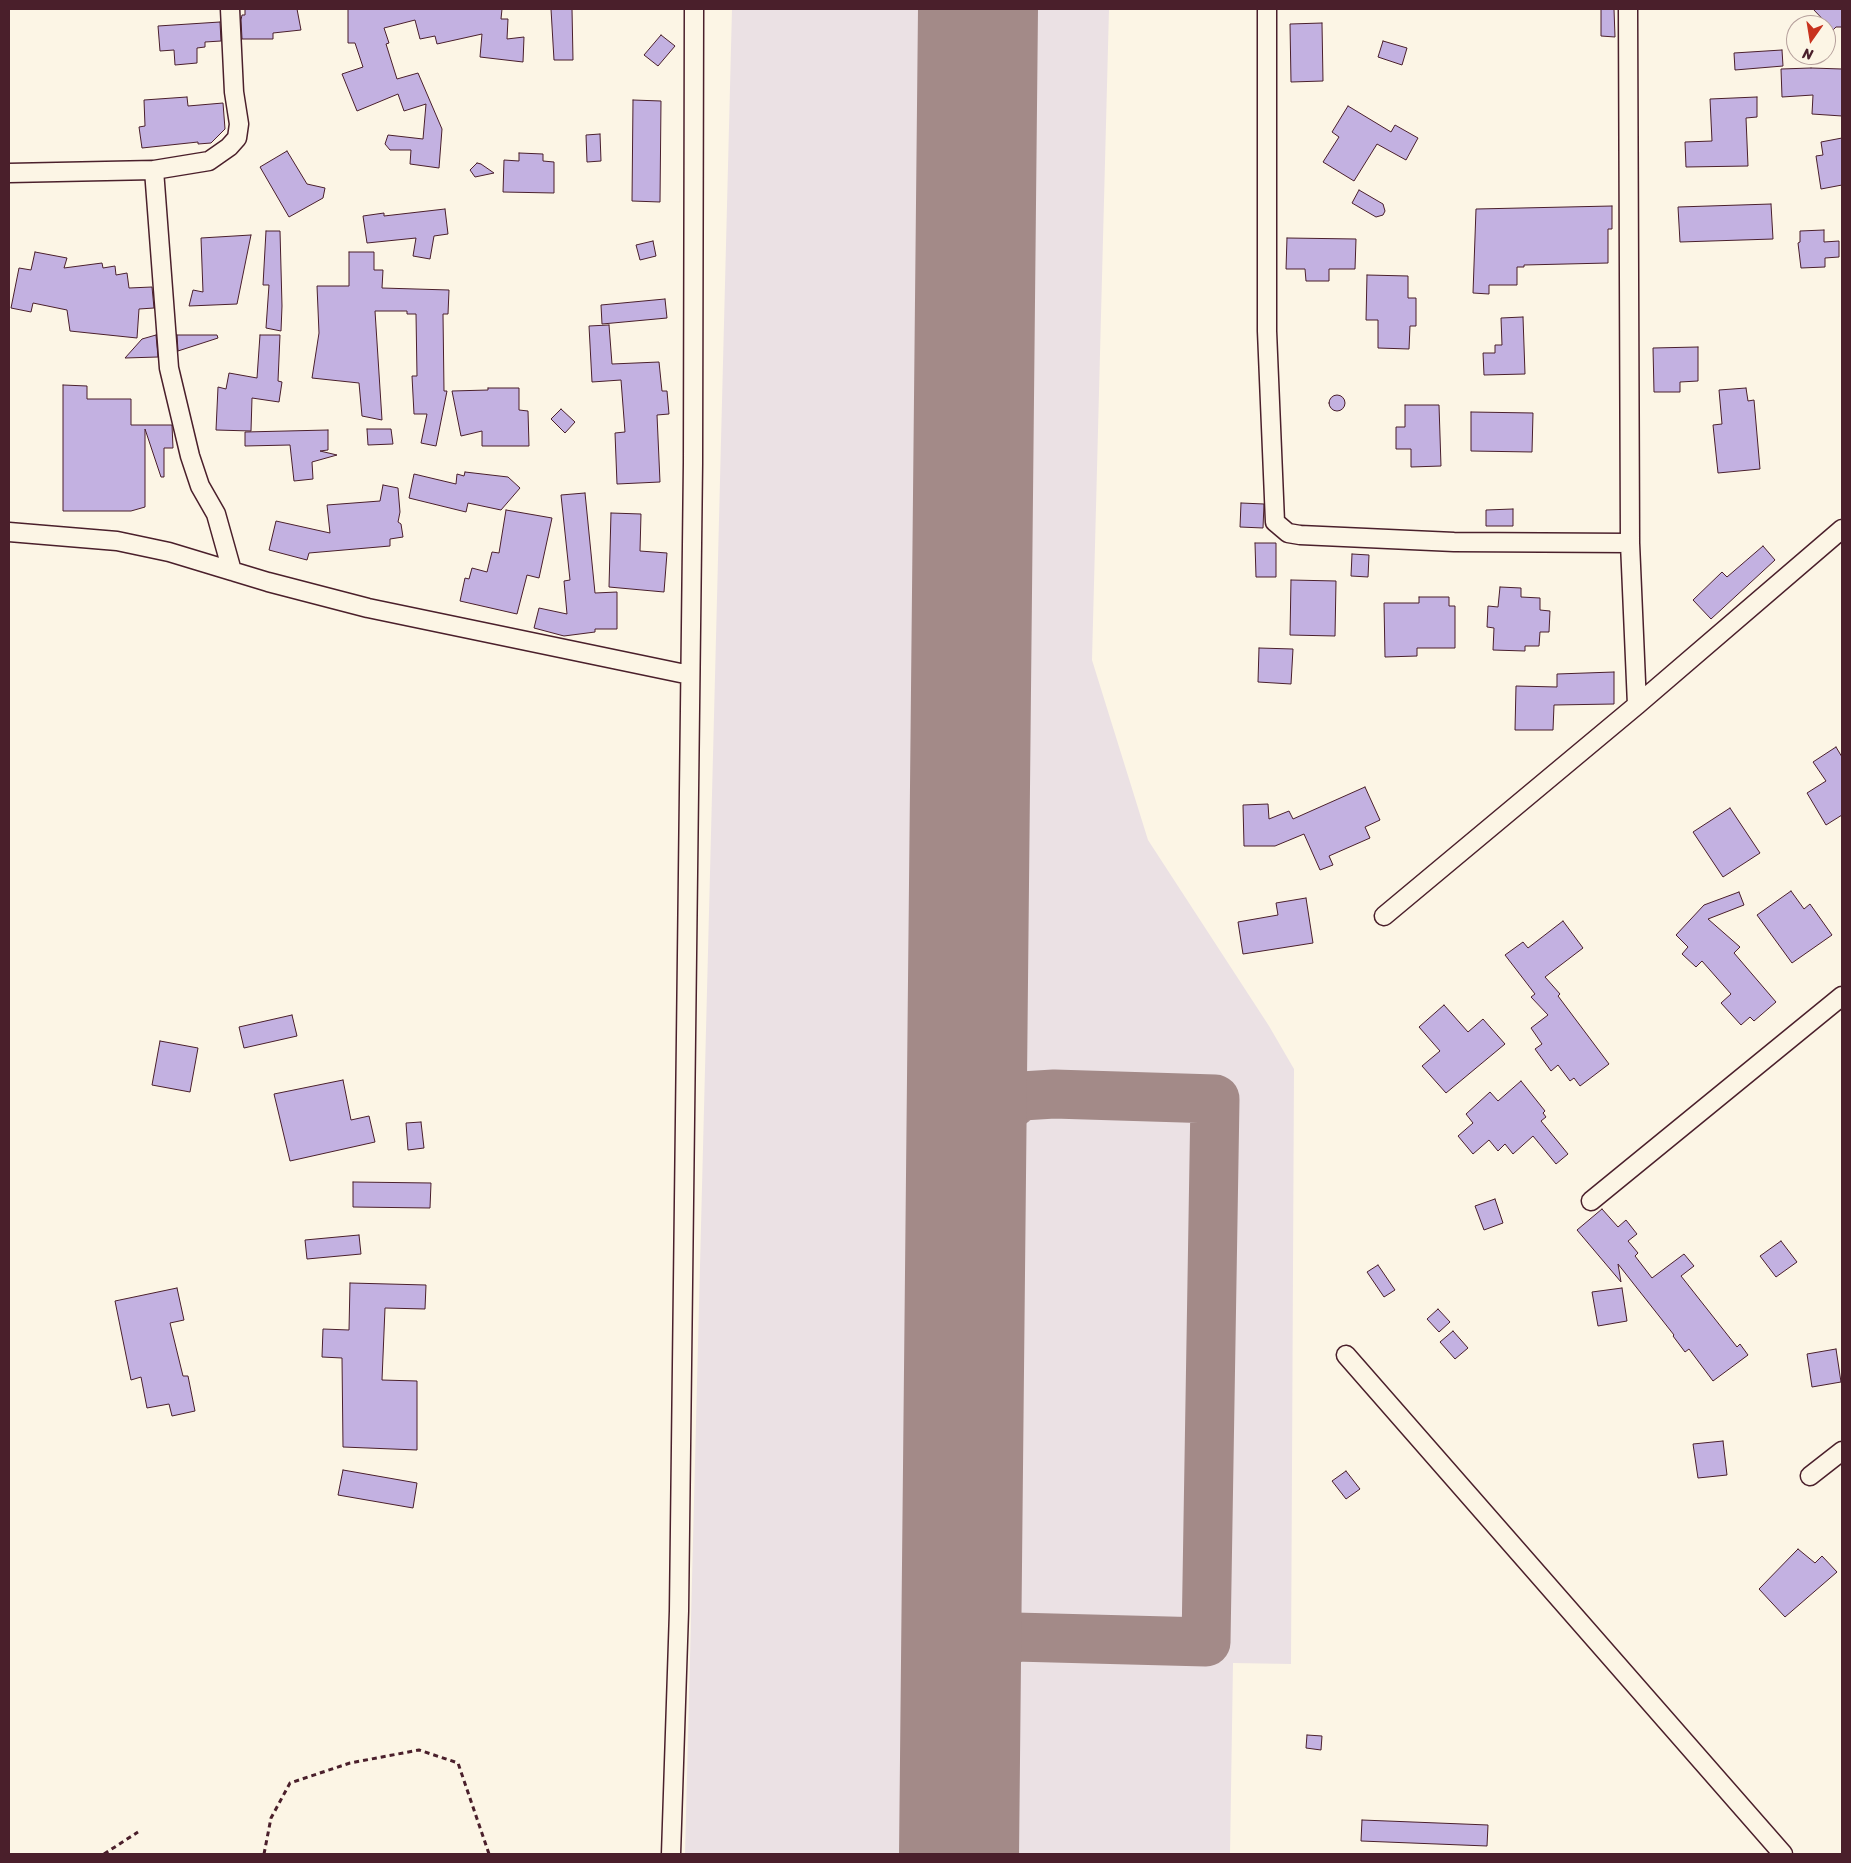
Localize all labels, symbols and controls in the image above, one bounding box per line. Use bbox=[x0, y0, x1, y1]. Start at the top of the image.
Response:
north arrow bbox=[1786, 15, 1836, 65]
text: N bbox=[1800, 41, 1815, 67]

